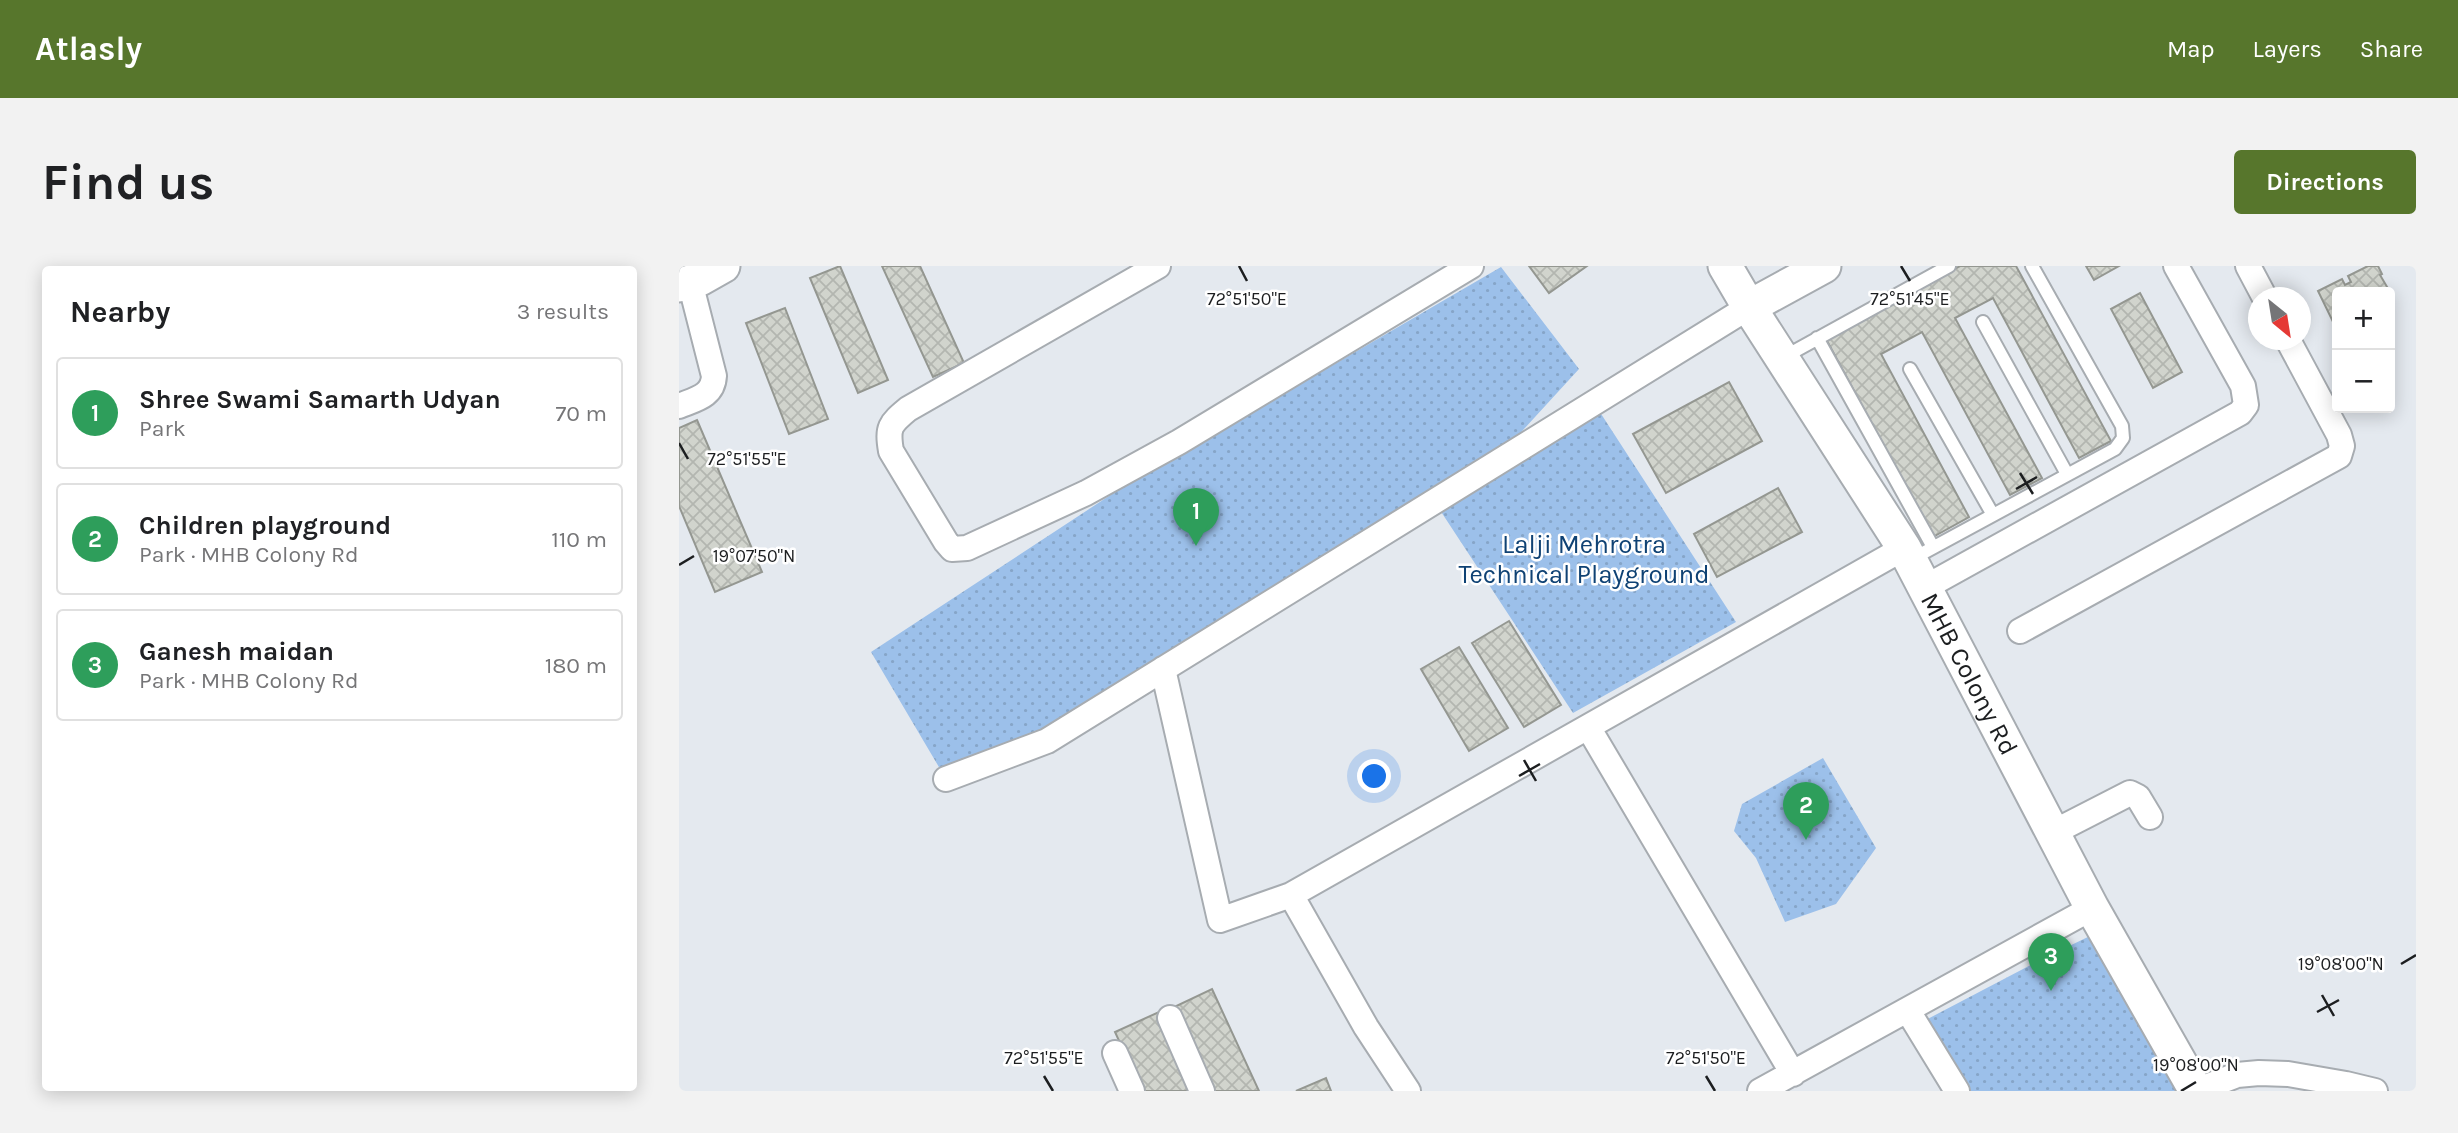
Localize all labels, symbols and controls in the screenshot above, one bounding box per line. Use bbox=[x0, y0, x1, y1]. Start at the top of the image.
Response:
text: Atlasly bbox=[35, 30, 142, 68]
text: Map bbox=[2167, 35, 2215, 63]
text: Layers bbox=[2253, 35, 2322, 63]
text: Share bbox=[2360, 35, 2423, 63]
button: Directions bbox=[2234, 150, 2416, 214]
text: Find us bbox=[42, 154, 214, 211]
north arrow bbox=[2248, 287, 2311, 350]
map controls bbox=[2332, 287, 2395, 413]
button: + bbox=[2332, 287, 2395, 350]
text: 72°51'50"E bbox=[1207, 288, 1287, 310]
text: 72°51'45"E bbox=[1870, 288, 1950, 310]
text: Nearby bbox=[70, 294, 170, 330]
text: 3 results bbox=[517, 298, 609, 325]
button: − bbox=[2332, 350, 2395, 413]
text: Shree Swami Samarth Udyan bbox=[139, 384, 501, 415]
text: 1 bbox=[91, 400, 99, 427]
text: 70 m bbox=[556, 400, 607, 427]
text: Park bbox=[139, 415, 186, 442]
text: 72°51'55"E bbox=[707, 448, 787, 470]
pin: 1 bbox=[1173, 488, 1219, 546]
text: Children playground bbox=[139, 510, 391, 541]
text: 2 bbox=[88, 526, 102, 553]
text: 110 m bbox=[551, 526, 607, 553]
park label: Lalji Mehrotra Technical Playground bbox=[1458, 529, 1710, 590]
text: Park · MHB Colony Rd bbox=[139, 541, 359, 568]
text: 19°07'50"N bbox=[713, 545, 795, 567]
street label: MHB Colony Rd bbox=[1914, 588, 2024, 760]
text: Ganesh maidan bbox=[139, 636, 334, 667]
text: 3 bbox=[88, 652, 102, 679]
text: 180 m bbox=[545, 652, 607, 679]
text: Park · MHB Colony Rd bbox=[139, 667, 359, 694]
your location bbox=[1357, 759, 1391, 793]
pin: 2 bbox=[1783, 782, 1829, 840]
pin: 3 bbox=[2028, 933, 2074, 991]
text: 19°08'00"N bbox=[2298, 953, 2384, 975]
text: 72°51'55"E bbox=[1004, 1047, 1084, 1069]
text: 72°51'50"E bbox=[1666, 1047, 1746, 1069]
text: 19°08'00"N bbox=[2153, 1054, 2239, 1076]

